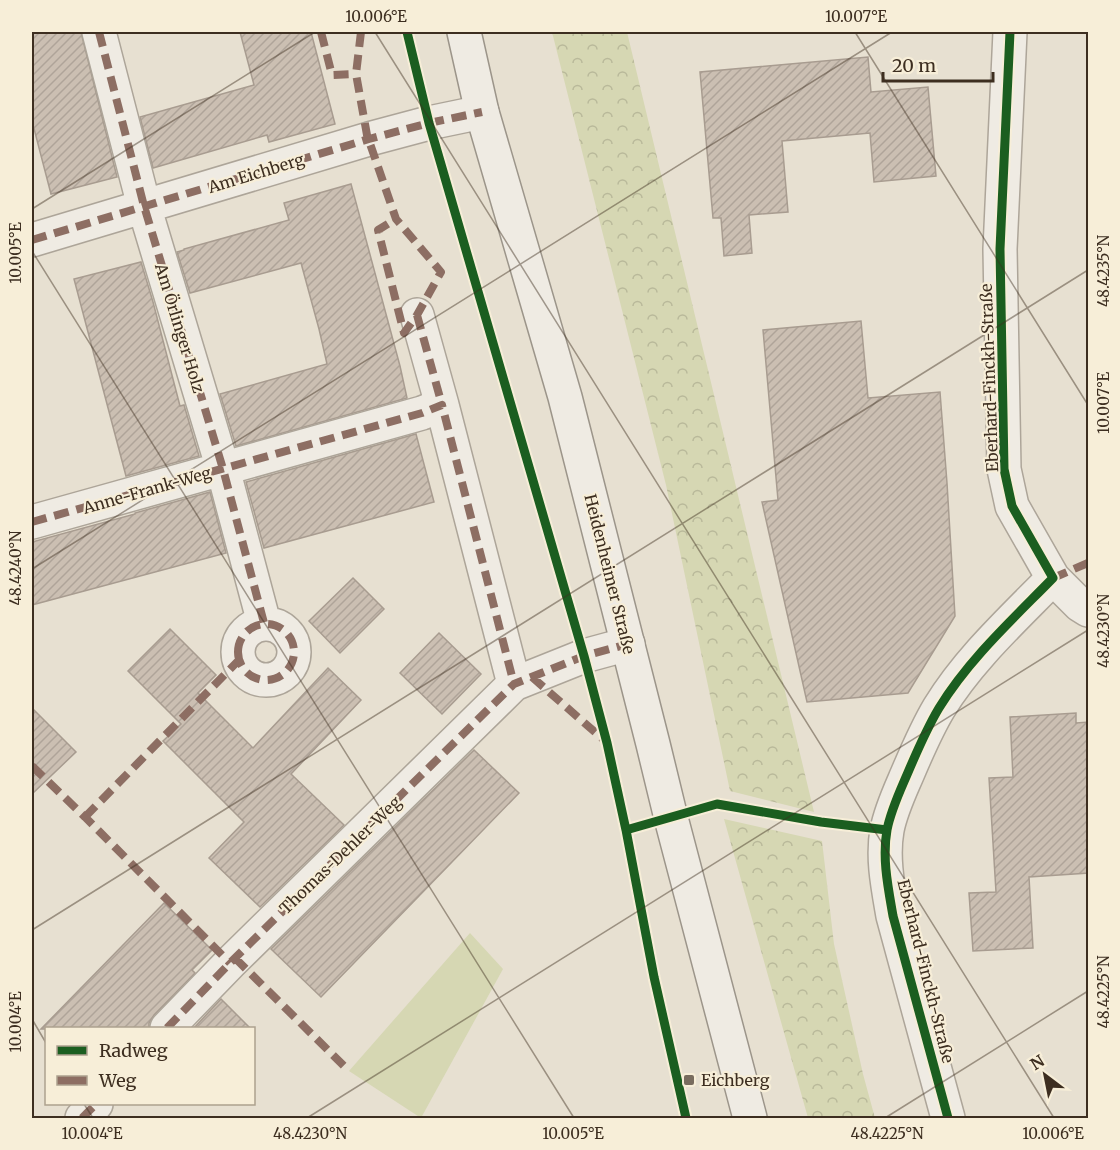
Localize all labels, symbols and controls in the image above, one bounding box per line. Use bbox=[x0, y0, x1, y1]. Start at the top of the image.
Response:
text: 10.006°E bbox=[345, 7, 407, 26]
text: 10.007°E bbox=[825, 7, 887, 26]
scale bar bbox=[883, 45, 992, 83]
text: 20 m bbox=[892, 54, 936, 77]
street label: Am Eichberg bbox=[205, 149, 307, 197]
text: 10.005°E bbox=[6, 222, 25, 284]
text: 48.4235°N bbox=[1094, 234, 1113, 307]
street label: Am Örlinger Holz bbox=[151, 260, 209, 395]
street label: Eberhard-Finckh-Straße bbox=[976, 283, 1002, 473]
text: 10.007°E bbox=[1094, 372, 1113, 434]
street label: Anne-Frank-Weg bbox=[80, 462, 214, 518]
street label: Heidenheimer Straße bbox=[580, 492, 640, 656]
text: 48.4240°N bbox=[6, 530, 25, 605]
text: 48.4230°N bbox=[1094, 594, 1113, 668]
street label: Thomas-Dehler-Weg bbox=[275, 792, 405, 918]
street label: Eberhard-Finckh-Straße bbox=[893, 877, 959, 1065]
text: 48.4225°N bbox=[1094, 955, 1113, 1029]
text: 10.004°E bbox=[6, 991, 25, 1052]
legend bbox=[45, 1027, 255, 1105]
text: Radweg bbox=[99, 1039, 168, 1062]
north arrow bbox=[1015, 1045, 1075, 1105]
text: N bbox=[1026, 1050, 1048, 1074]
text: Weg bbox=[98, 1069, 137, 1092]
place label: Eichberg bbox=[701, 1070, 770, 1090]
marker: Eichberg bbox=[682, 1073, 696, 1087]
text: 10.004°E bbox=[62, 1124, 123, 1143]
text: 48.4230°N bbox=[273, 1124, 347, 1143]
text: 10.005°E bbox=[542, 1124, 604, 1143]
text: 48.4225°N bbox=[850, 1124, 924, 1143]
text: 10.006°E bbox=[1022, 1124, 1084, 1143]

